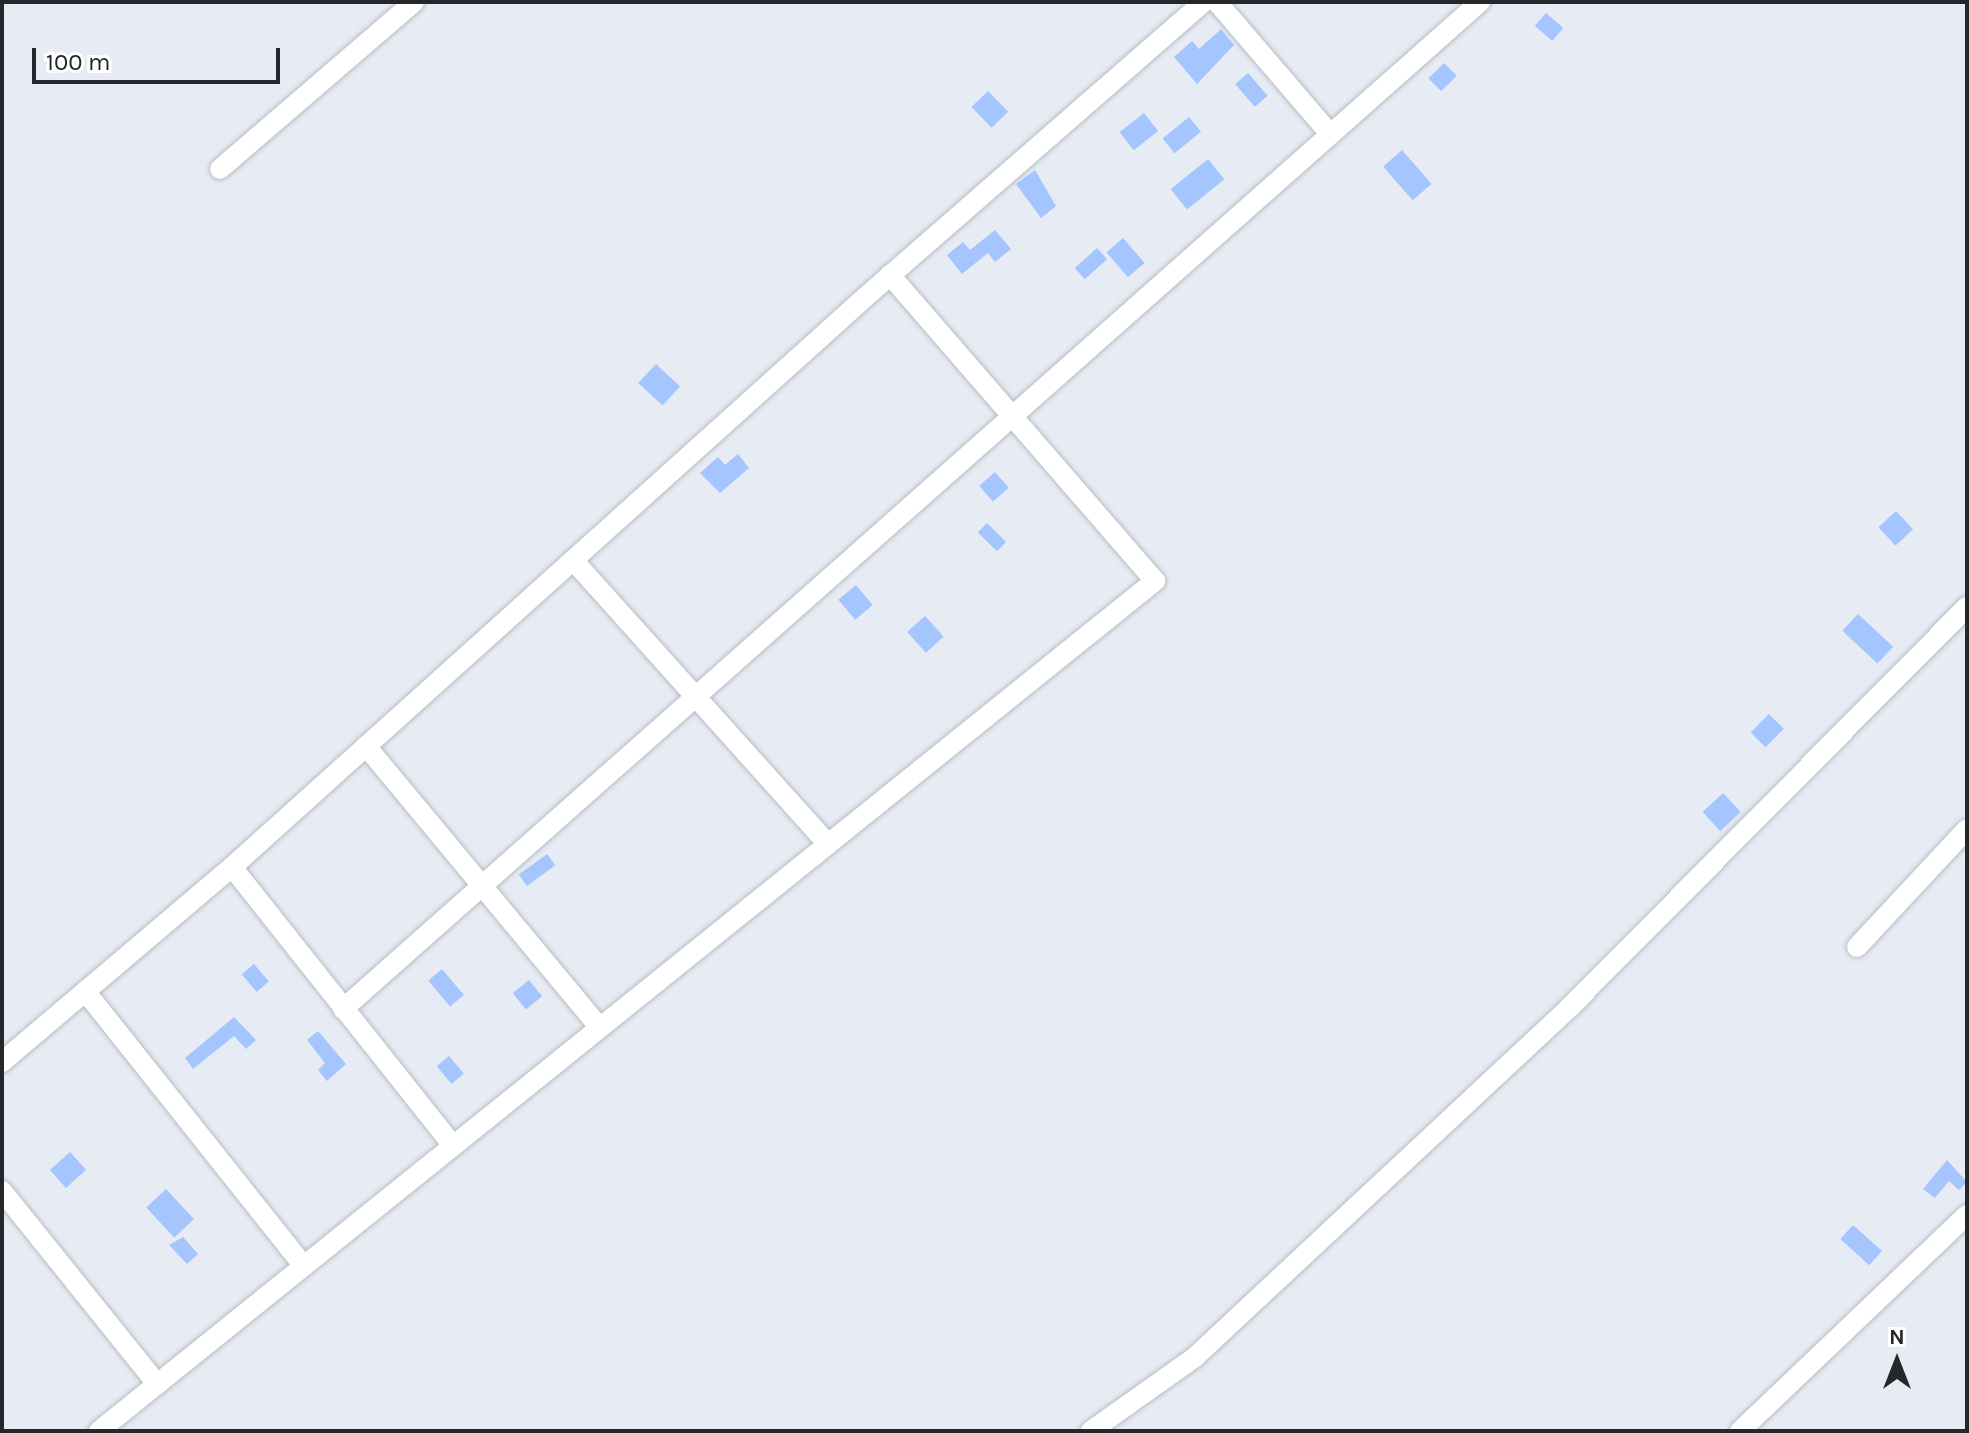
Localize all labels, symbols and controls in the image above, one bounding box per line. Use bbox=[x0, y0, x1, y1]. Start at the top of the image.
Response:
scale bar bbox=[36, 32, 284, 82]
text: 100 m bbox=[46, 48, 111, 76]
north arrow bbox=[1857, 1321, 1937, 1401]
text: N bbox=[1889, 1324, 1905, 1350]

